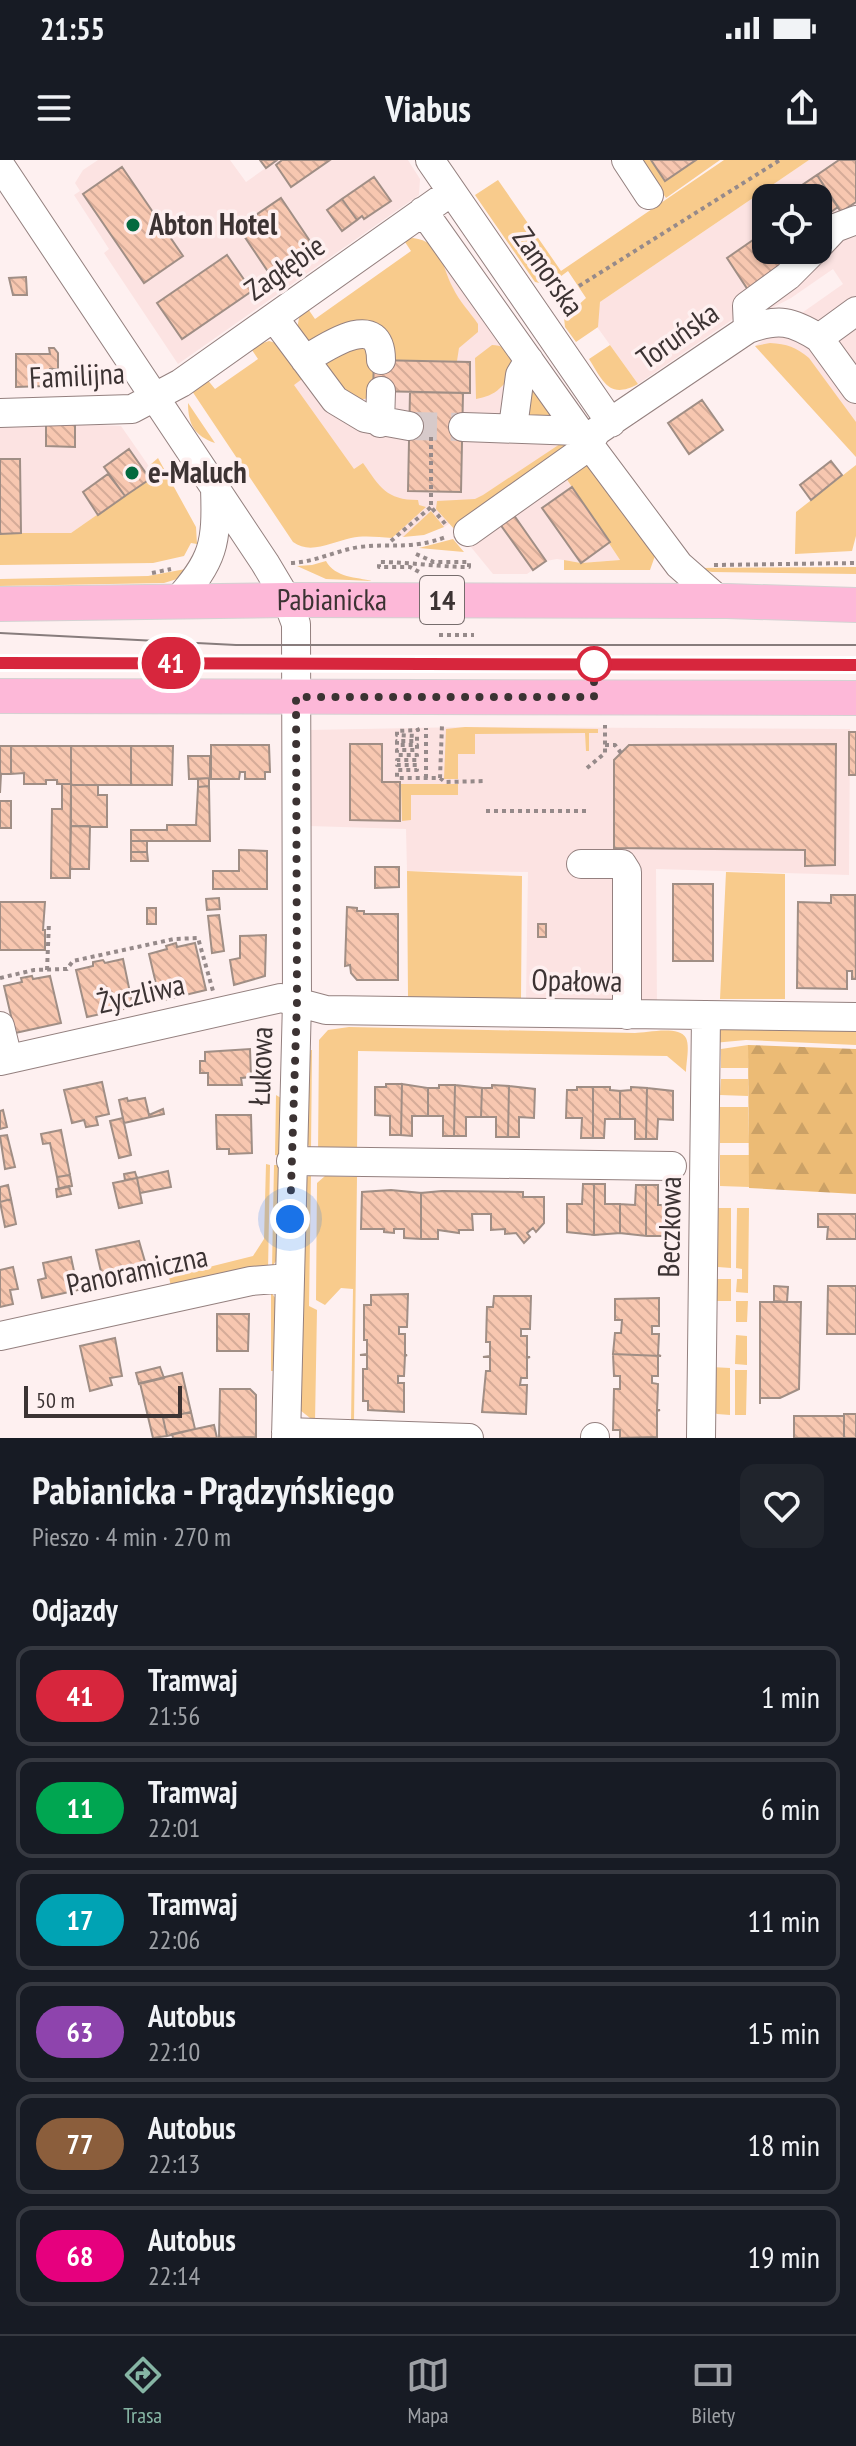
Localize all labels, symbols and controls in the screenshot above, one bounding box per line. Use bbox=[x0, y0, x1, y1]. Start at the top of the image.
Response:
text: 21:55 bbox=[40, 9, 105, 48]
text: Viabus bbox=[385, 85, 471, 132]
icon: menu bbox=[32, 86, 76, 130]
icon: share bbox=[780, 86, 824, 130]
map controls bbox=[752, 184, 832, 264]
button: locate bbox=[752, 184, 832, 264]
place label: Abton Hotel bbox=[148, 204, 278, 243]
marker: Abton Hotel bbox=[124, 216, 142, 234]
street label: Zamorska bbox=[505, 219, 594, 323]
street label: Zagłębie bbox=[237, 225, 332, 308]
street label: Toruńska bbox=[628, 293, 726, 377]
street label: Familijna bbox=[28, 353, 126, 396]
place label: e-Maluch bbox=[148, 452, 247, 491]
marker: e-Maluch bbox=[123, 464, 141, 482]
road number: 14 bbox=[420, 576, 464, 624]
street label: Pabianicka bbox=[277, 579, 387, 618]
line badge: 41 bbox=[135, 637, 207, 689]
text: 41 bbox=[158, 644, 184, 681]
unlabelled marker bbox=[577, 647, 611, 681]
street label: Opałowa bbox=[531, 959, 623, 1000]
street label: Życzliwa bbox=[93, 964, 188, 1021]
street label: Łukowa bbox=[239, 1026, 280, 1106]
street label: Beczkowa bbox=[648, 1176, 689, 1278]
your location bbox=[270, 1199, 310, 1239]
street label: Panoramiczna bbox=[62, 1236, 211, 1304]
scale bar bbox=[24, 1382, 182, 1418]
text: 50 m bbox=[36, 1386, 75, 1414]
button: heart bbox=[740, 1464, 824, 1548]
text: Pabianicka - Prądzyńskiego bbox=[32, 1465, 394, 1514]
text: Pieszo · 4 min · 270 m bbox=[32, 1520, 231, 1553]
text: Odjazdy bbox=[32, 1590, 118, 1629]
text: Tramwaj bbox=[148, 1660, 238, 1699]
text: 41 bbox=[67, 1677, 93, 1714]
text: 1 min bbox=[761, 1677, 820, 1716]
text: 21:56 bbox=[148, 1699, 200, 1732]
text: Tramwaj bbox=[148, 1772, 238, 1811]
text: 11 bbox=[67, 1789, 93, 1826]
text: 6 min bbox=[761, 1789, 820, 1828]
text: 22:01 bbox=[148, 1811, 200, 1844]
text: Tramwaj bbox=[148, 1884, 238, 1923]
text: 17 bbox=[67, 1901, 93, 1938]
text: 11 min bbox=[747, 1901, 820, 1940]
text: 22:06 bbox=[148, 1923, 200, 1956]
text: Autobus bbox=[148, 1996, 236, 2035]
text: 63 bbox=[67, 2013, 93, 2050]
text: 15 min bbox=[747, 2013, 820, 2052]
text: 22:10 bbox=[148, 2035, 200, 2068]
text: Autobus bbox=[148, 2108, 236, 2147]
text: 77 bbox=[67, 2125, 93, 2162]
text: 18 min bbox=[747, 2125, 820, 2164]
text: 22:13 bbox=[148, 2147, 200, 2180]
text: Autobus bbox=[148, 2220, 236, 2259]
text: 68 bbox=[67, 2237, 93, 2274]
text: 19 min bbox=[747, 2237, 820, 2276]
text: 22:14 bbox=[148, 2259, 200, 2292]
tab: Trasa bbox=[121, 2353, 165, 2429]
tab: Mapa bbox=[406, 2353, 450, 2429]
tab: Bilety bbox=[691, 2353, 735, 2429]

